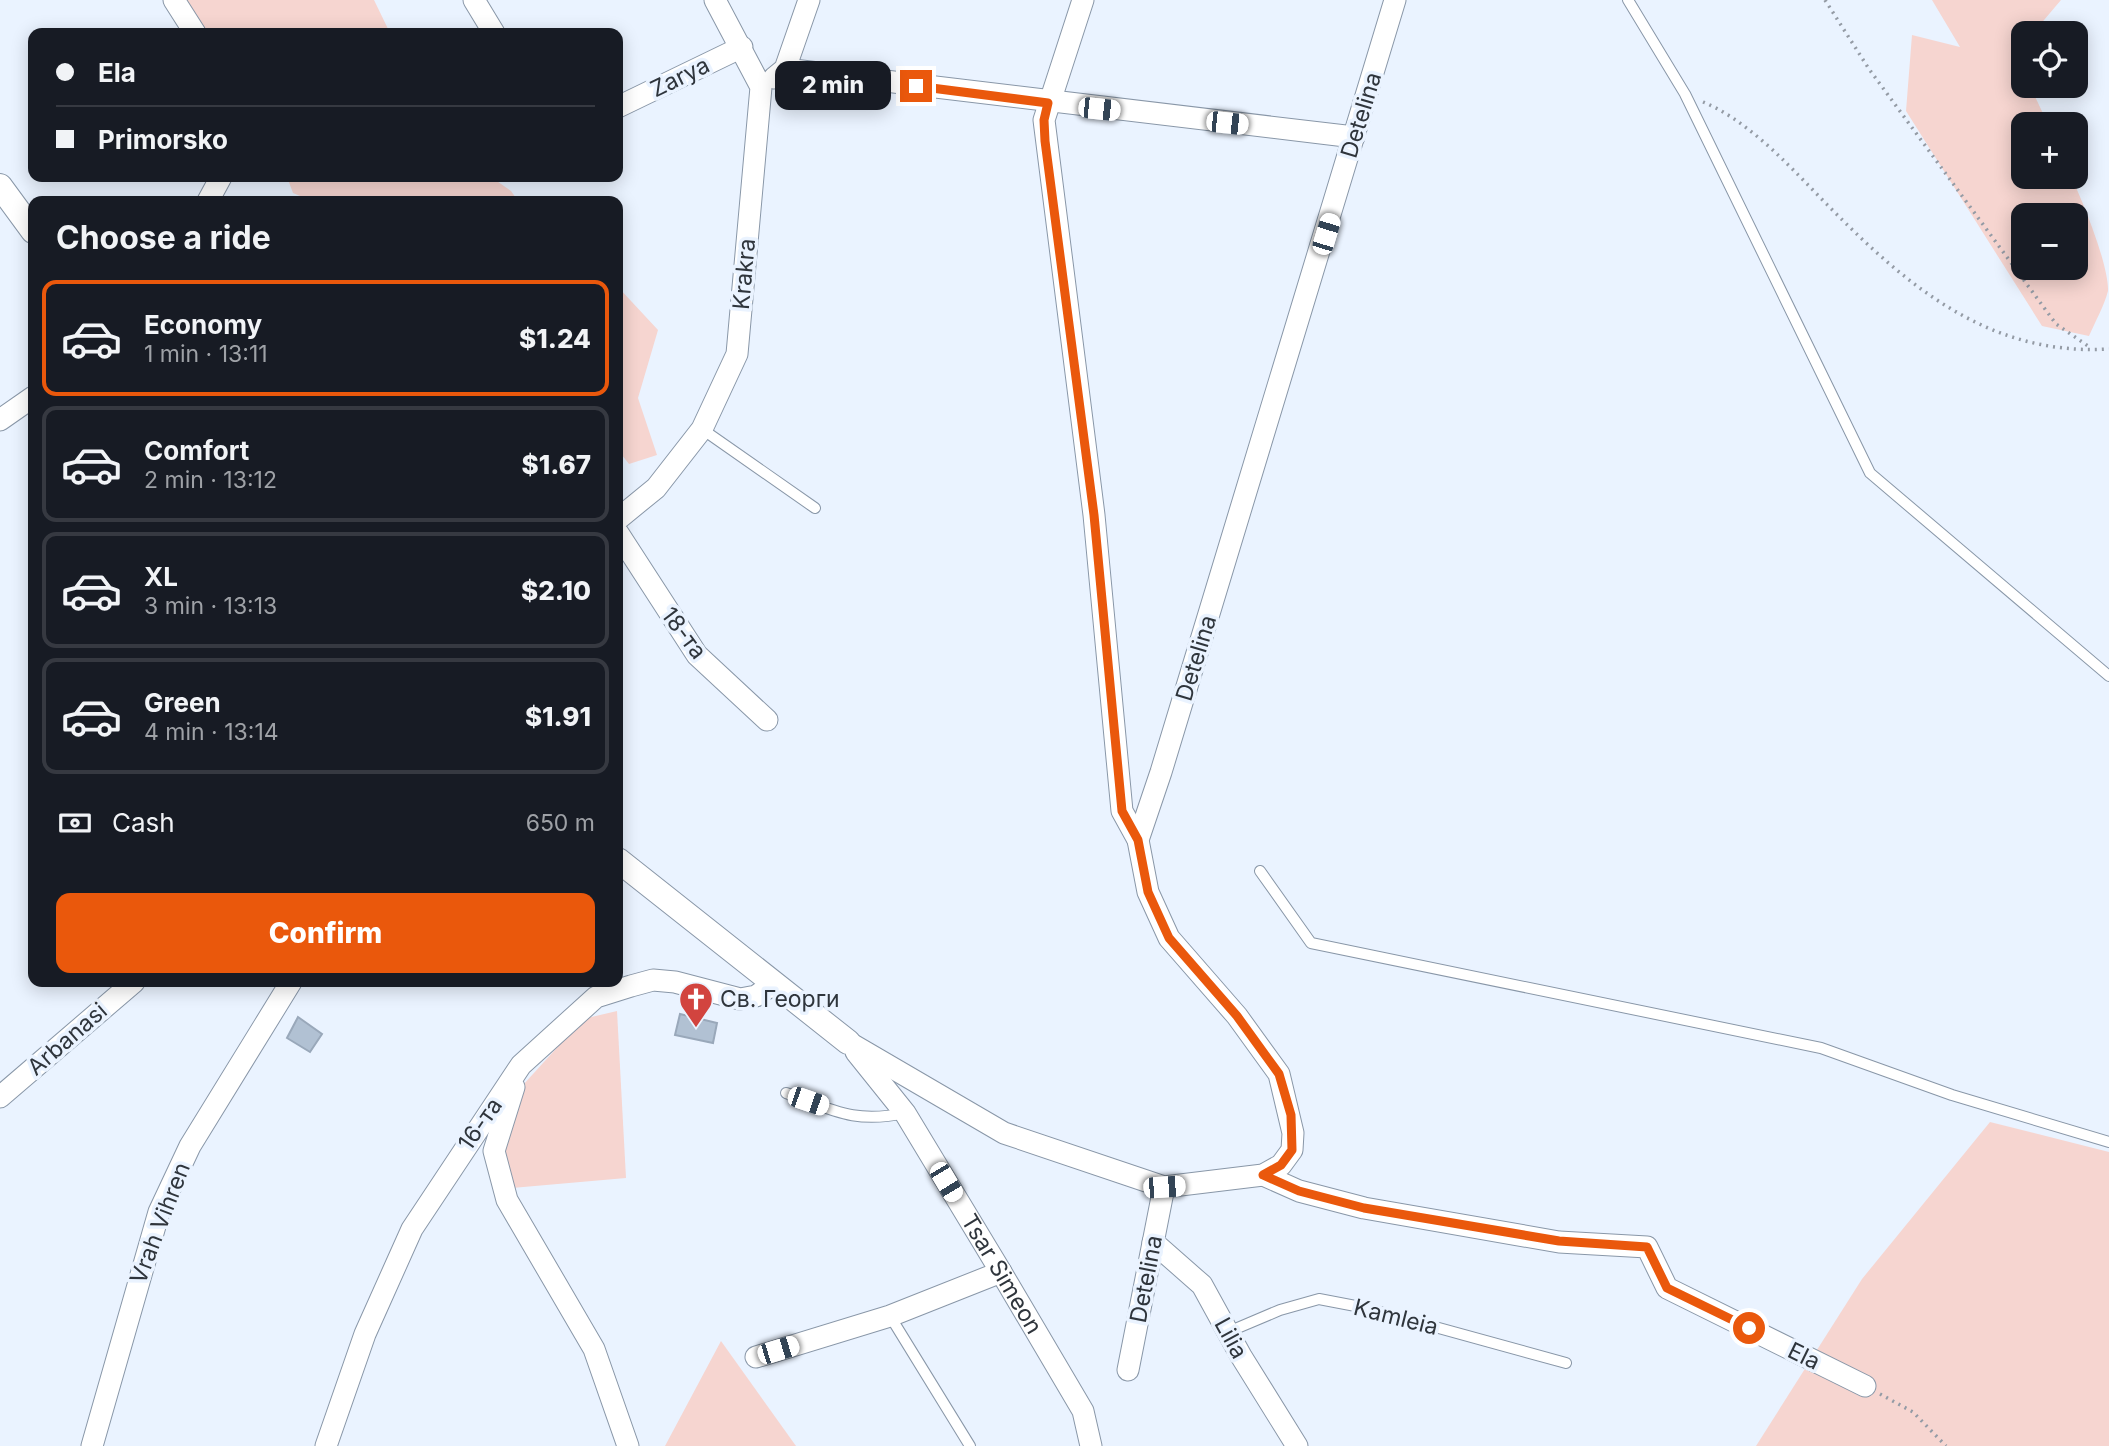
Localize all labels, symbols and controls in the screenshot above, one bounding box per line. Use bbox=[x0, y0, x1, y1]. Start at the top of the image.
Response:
map controls bbox=[2011, 21, 2088, 280]
button: locate bbox=[2011, 21, 2088, 98]
street label: Zarya bbox=[646, 51, 714, 103]
text: Ela bbox=[98, 57, 136, 88]
callout: 2 min bbox=[776, 62, 892, 110]
street label: Detelina bbox=[1335, 69, 1387, 161]
route end bbox=[900, 70, 932, 102]
text: 2 min bbox=[802, 71, 864, 99]
car bbox=[1078, 96, 1121, 122]
car bbox=[1206, 110, 1249, 136]
button: + bbox=[2011, 112, 2088, 189]
text: Primorsko bbox=[98, 124, 228, 155]
button: − bbox=[2011, 203, 2088, 280]
car bbox=[1310, 211, 1343, 257]
text: Choose a ride bbox=[56, 218, 271, 257]
street label: Krakra bbox=[727, 237, 761, 311]
icon: car bbox=[60, 307, 123, 370]
text: Economy bbox=[144, 309, 262, 340]
text: $1.24 bbox=[519, 323, 591, 354]
text: 1 min · 13:11 bbox=[144, 340, 268, 368]
icon: car bbox=[60, 433, 123, 496]
text: Comfort bbox=[144, 435, 249, 466]
text: $1.67 bbox=[522, 449, 591, 480]
text: 2 min · 13:12 bbox=[144, 466, 277, 494]
icon: car bbox=[60, 559, 123, 622]
text: XL bbox=[144, 561, 178, 592]
text: $2.10 bbox=[521, 575, 591, 606]
text: 3 min · 13:13 bbox=[144, 592, 277, 620]
street label: 18-та bbox=[655, 601, 713, 665]
street label: Detelina bbox=[1170, 612, 1222, 704]
icon: car bbox=[60, 685, 123, 748]
text: Green bbox=[144, 687, 221, 718]
text: $1.91 bbox=[525, 701, 591, 732]
text: 4 min · 13:14 bbox=[144, 718, 279, 746]
icon: cash bbox=[56, 804, 94, 842]
text: Cash bbox=[112, 807, 175, 838]
text: 650 m bbox=[526, 809, 595, 837]
button: Confirm bbox=[56, 893, 595, 973]
church icon: Св. Георги bbox=[677, 980, 715, 1029]
place label: Св. Георги bbox=[720, 985, 840, 1013]
street label: Arbanasi bbox=[21, 997, 113, 1081]
car bbox=[785, 1084, 832, 1118]
street label: 16-та bbox=[452, 1092, 508, 1156]
street label: Vrah Vihren bbox=[124, 1158, 196, 1288]
car bbox=[927, 1159, 966, 1205]
car bbox=[1143, 1175, 1186, 1199]
street label: Tsar Simeon bbox=[955, 1209, 1048, 1339]
street label: Detelina bbox=[1124, 1233, 1168, 1325]
street label: Kamleia bbox=[1351, 1293, 1441, 1341]
route start bbox=[1733, 1312, 1765, 1344]
street label: Lilia bbox=[1208, 1313, 1254, 1363]
car bbox=[755, 1334, 802, 1366]
street label: Ela bbox=[1783, 1336, 1825, 1376]

